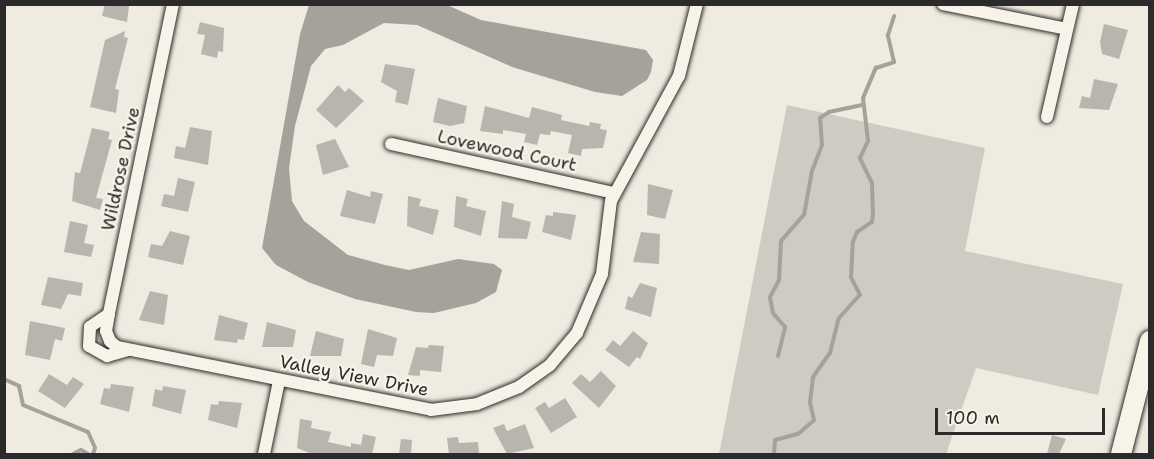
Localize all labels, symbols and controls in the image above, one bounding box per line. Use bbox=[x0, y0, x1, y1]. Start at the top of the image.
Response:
street label: Wildrose Drive bbox=[97, 105, 145, 233]
street label: Lovewood Court bbox=[435, 126, 579, 176]
street label: Valley View Drive bbox=[278, 351, 430, 401]
scale bar bbox=[938, 396, 1108, 434]
text: 100 m bbox=[946, 406, 1000, 430]

